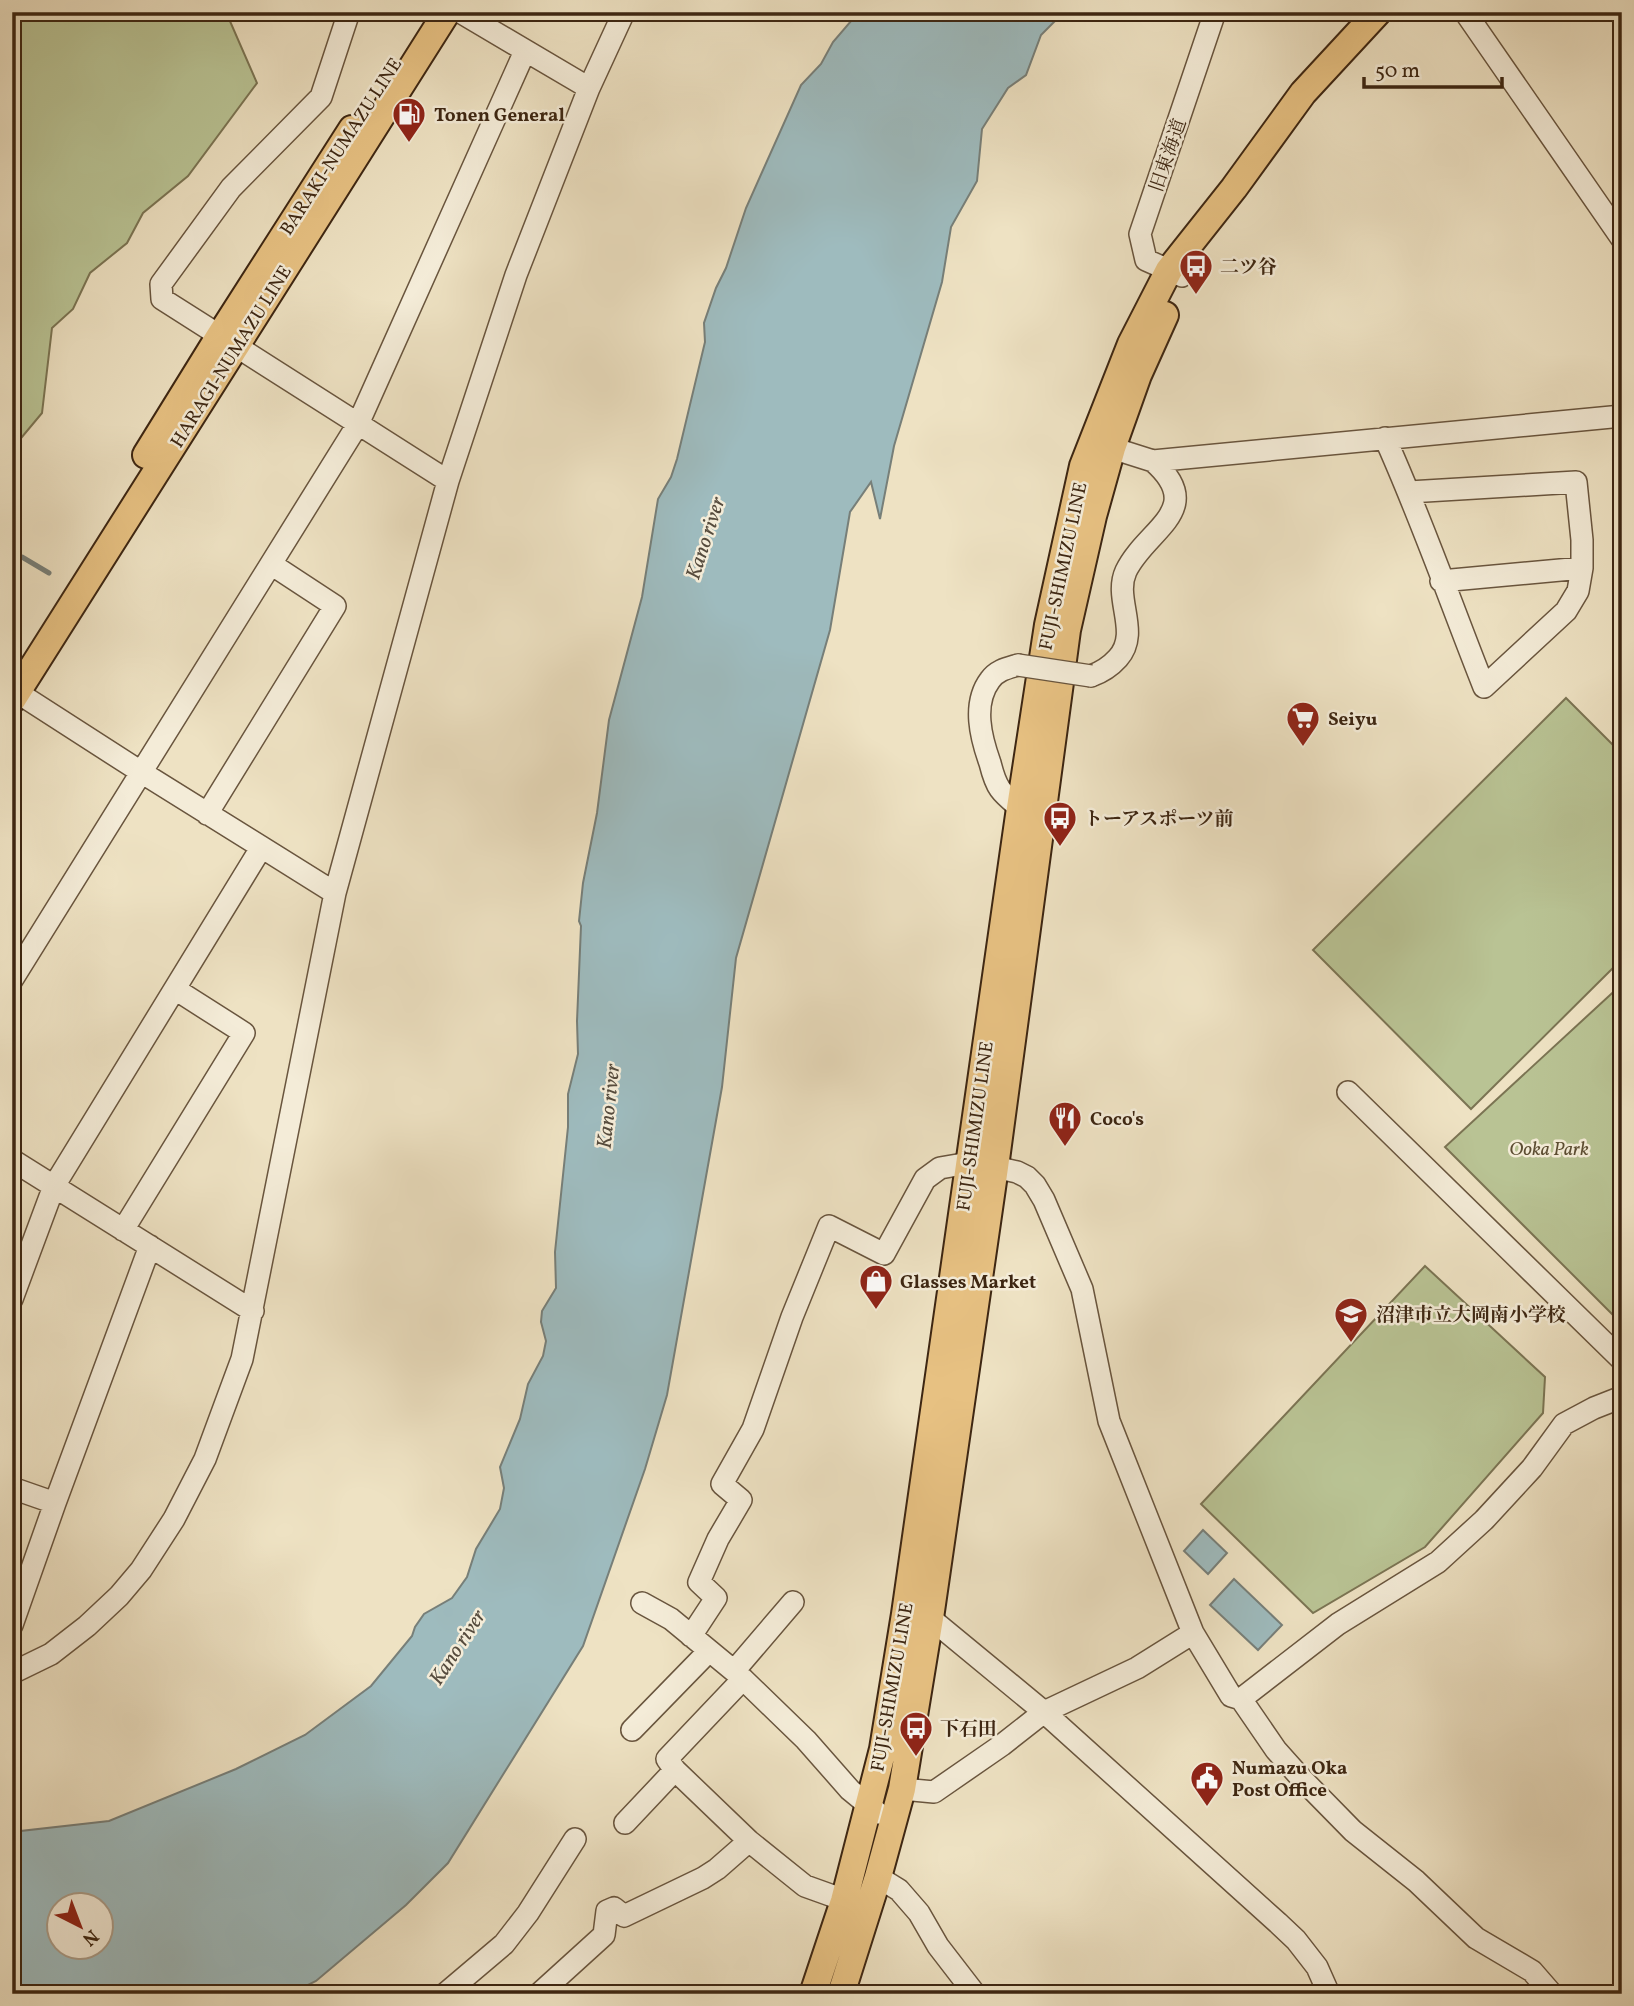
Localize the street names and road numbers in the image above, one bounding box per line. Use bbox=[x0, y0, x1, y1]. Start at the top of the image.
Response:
street label: BARAKI-NUMAZU LINE bbox=[274, 53, 409, 241]
street label: 旧東海道 bbox=[1144, 115, 1194, 196]
street label: HARAGI-NUMAZU LINE bbox=[165, 261, 299, 453]
street label: FUJI-SHIMIZU LINE bbox=[1033, 480, 1094, 653]
street label: FUJI-SHIMIZU LINE bbox=[951, 1040, 1001, 1213]
street label: FUJI-SHIMIZU LINE bbox=[865, 1601, 921, 1774]

